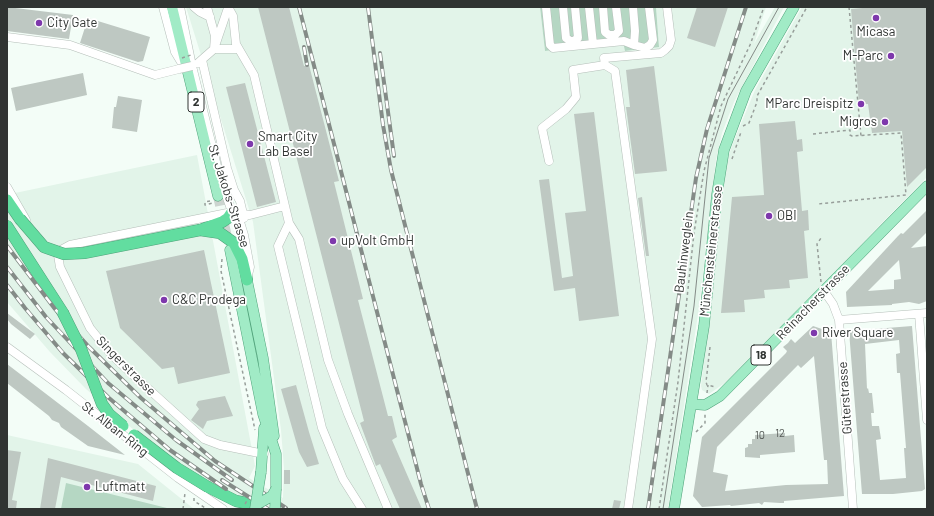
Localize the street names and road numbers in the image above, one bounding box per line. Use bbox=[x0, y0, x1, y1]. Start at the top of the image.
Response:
road number: 2 bbox=[188, 92, 204, 112]
street label: St. Jakobs-Strasse bbox=[205, 143, 253, 249]
street label: Münchensteinerstrasse bbox=[696, 185, 726, 317]
street label: Bauhinweglein bbox=[671, 210, 697, 294]
street label: Reinacherstrasse bbox=[773, 261, 853, 343]
street label: Singerstrasse bbox=[93, 333, 159, 399]
road number: 18 bbox=[751, 345, 771, 365]
street label: Güterstrasse bbox=[835, 361, 855, 435]
street label: St. Alban-Ring bbox=[79, 398, 151, 460]

